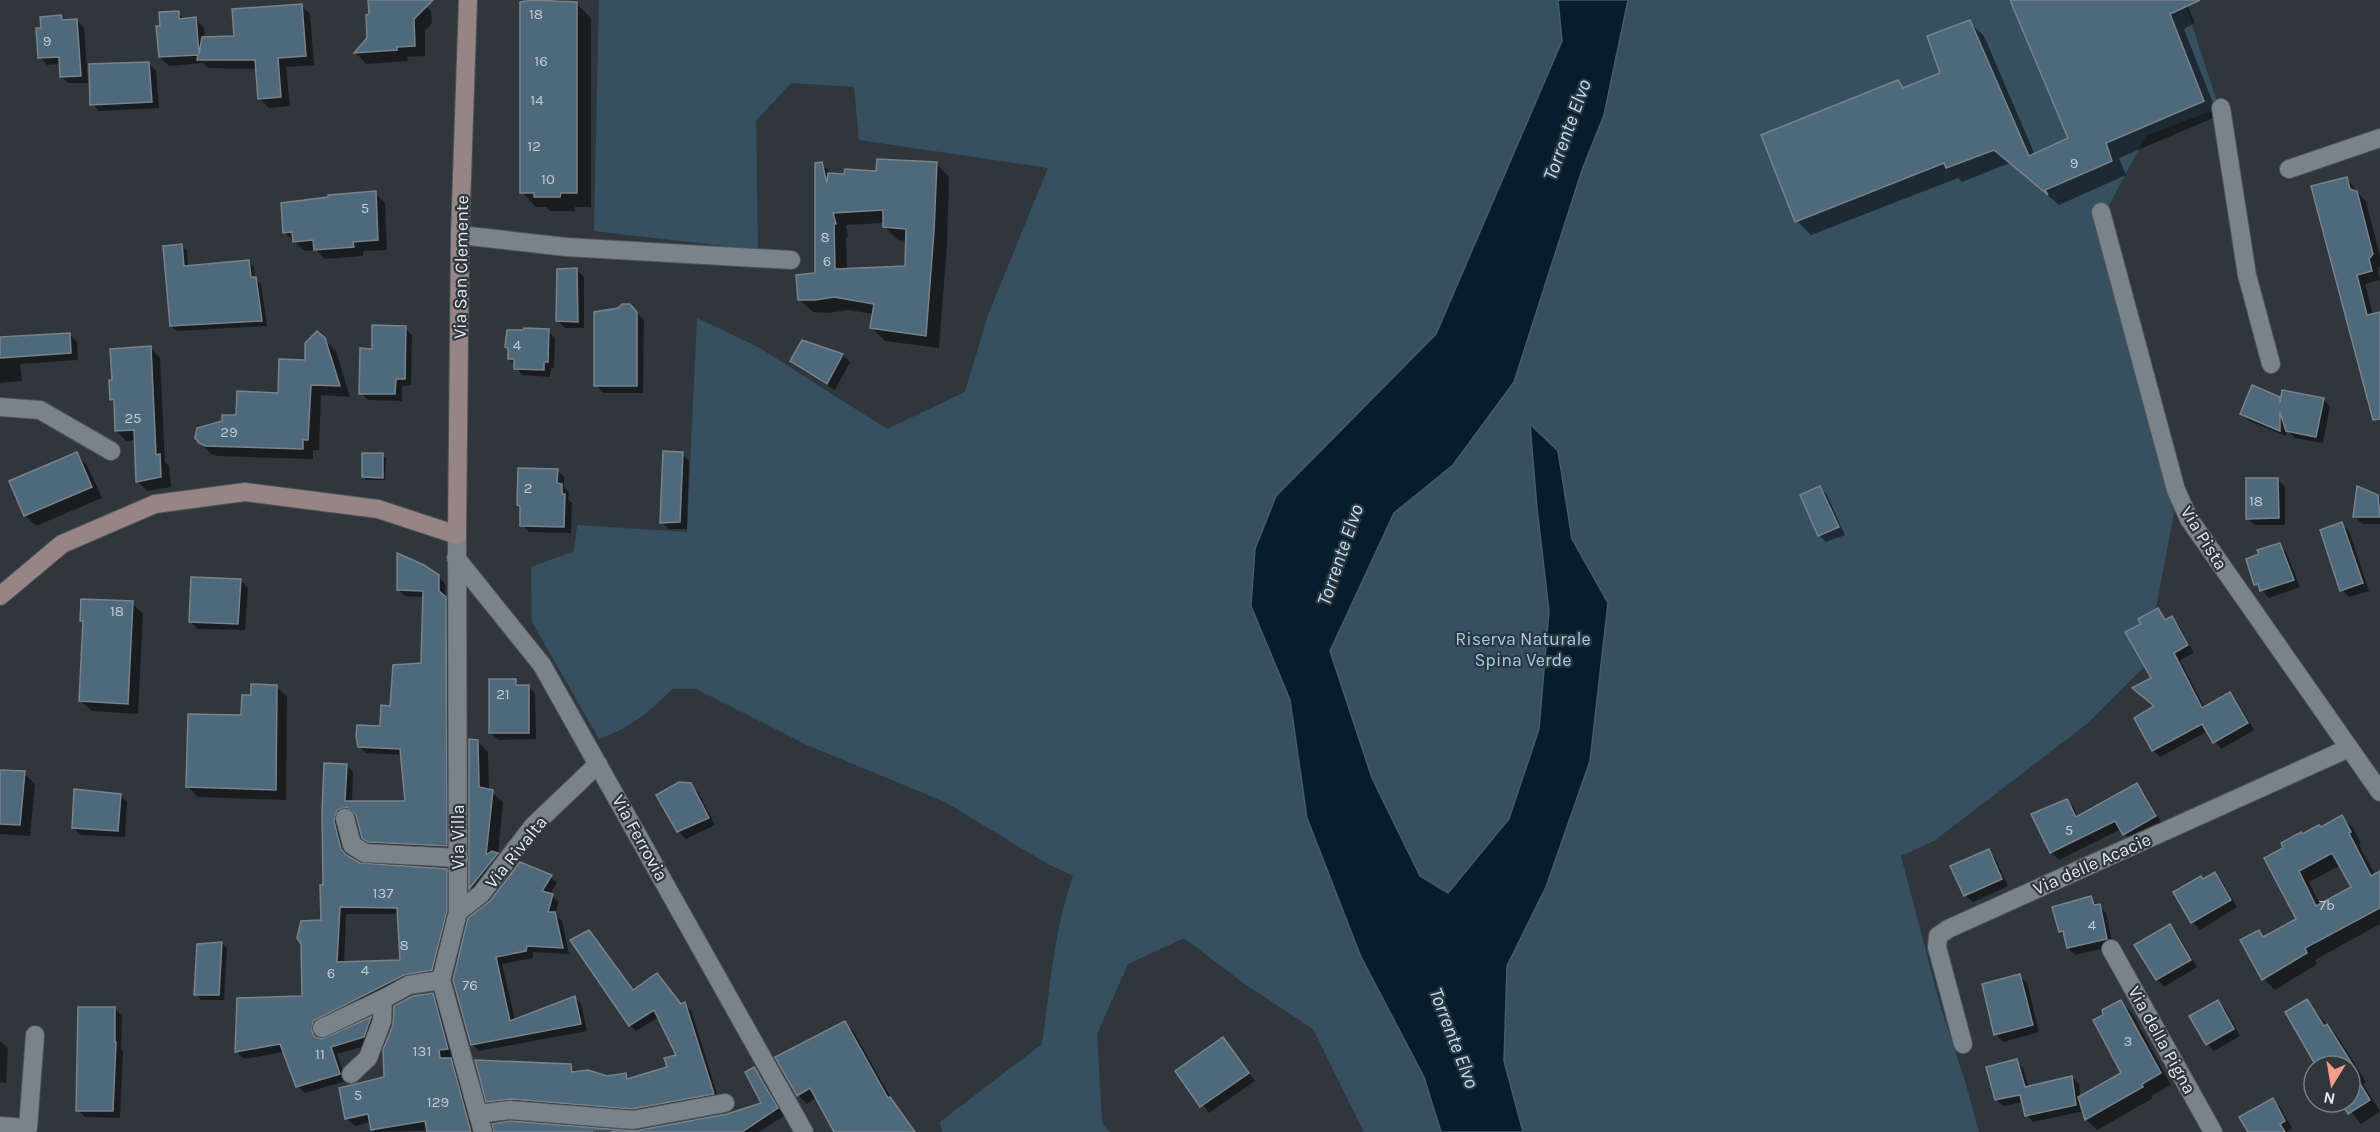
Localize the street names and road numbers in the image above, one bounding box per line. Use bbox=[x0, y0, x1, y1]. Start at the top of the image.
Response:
street label: Via San Clemente bbox=[449, 195, 473, 339]
street label: Via Pista bbox=[2176, 502, 2232, 574]
street label: Via Ferrovia bbox=[607, 791, 673, 885]
street label: Via Villa bbox=[447, 804, 469, 870]
street label: Via Rivalta bbox=[480, 811, 552, 893]
street label: Via delle Acacie bbox=[2030, 828, 2154, 900]
street label: Via della Pigna bbox=[2123, 982, 2201, 1098]

